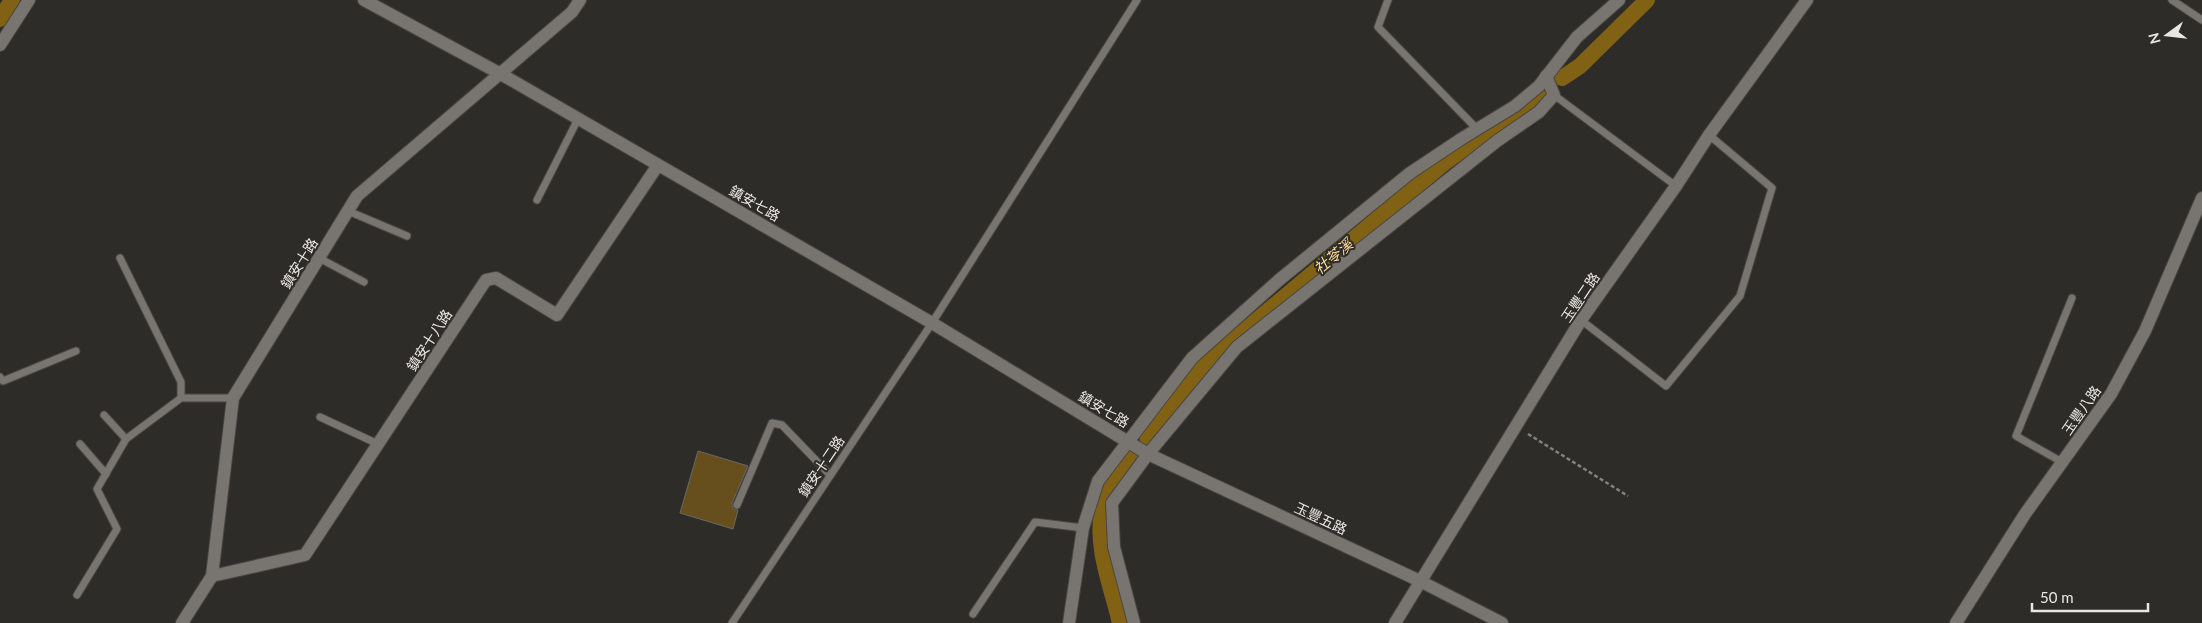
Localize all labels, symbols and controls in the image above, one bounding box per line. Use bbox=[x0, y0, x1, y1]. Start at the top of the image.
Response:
north arrow bbox=[2142, 10, 2192, 60]
text: N bbox=[2144, 31, 2164, 46]
street label: 鎮安七路 bbox=[727, 182, 783, 224]
water label: 社苓溪 bbox=[1310, 233, 1358, 277]
street label: 鎮安十路 bbox=[277, 235, 321, 291]
street label: 玉豐二路 bbox=[1557, 269, 1603, 325]
street label: 鎮安十八路 bbox=[403, 306, 455, 374]
street label: 玉豐八路 bbox=[2058, 382, 2104, 438]
street label: 鎮安七路 bbox=[1076, 387, 1132, 431]
street label: 鎮安十二路 bbox=[794, 432, 848, 500]
street label: 玉豐五路 bbox=[1292, 498, 1350, 538]
scale bar bbox=[2032, 580, 2148, 612]
text: 50 m bbox=[2040, 588, 2074, 606]

